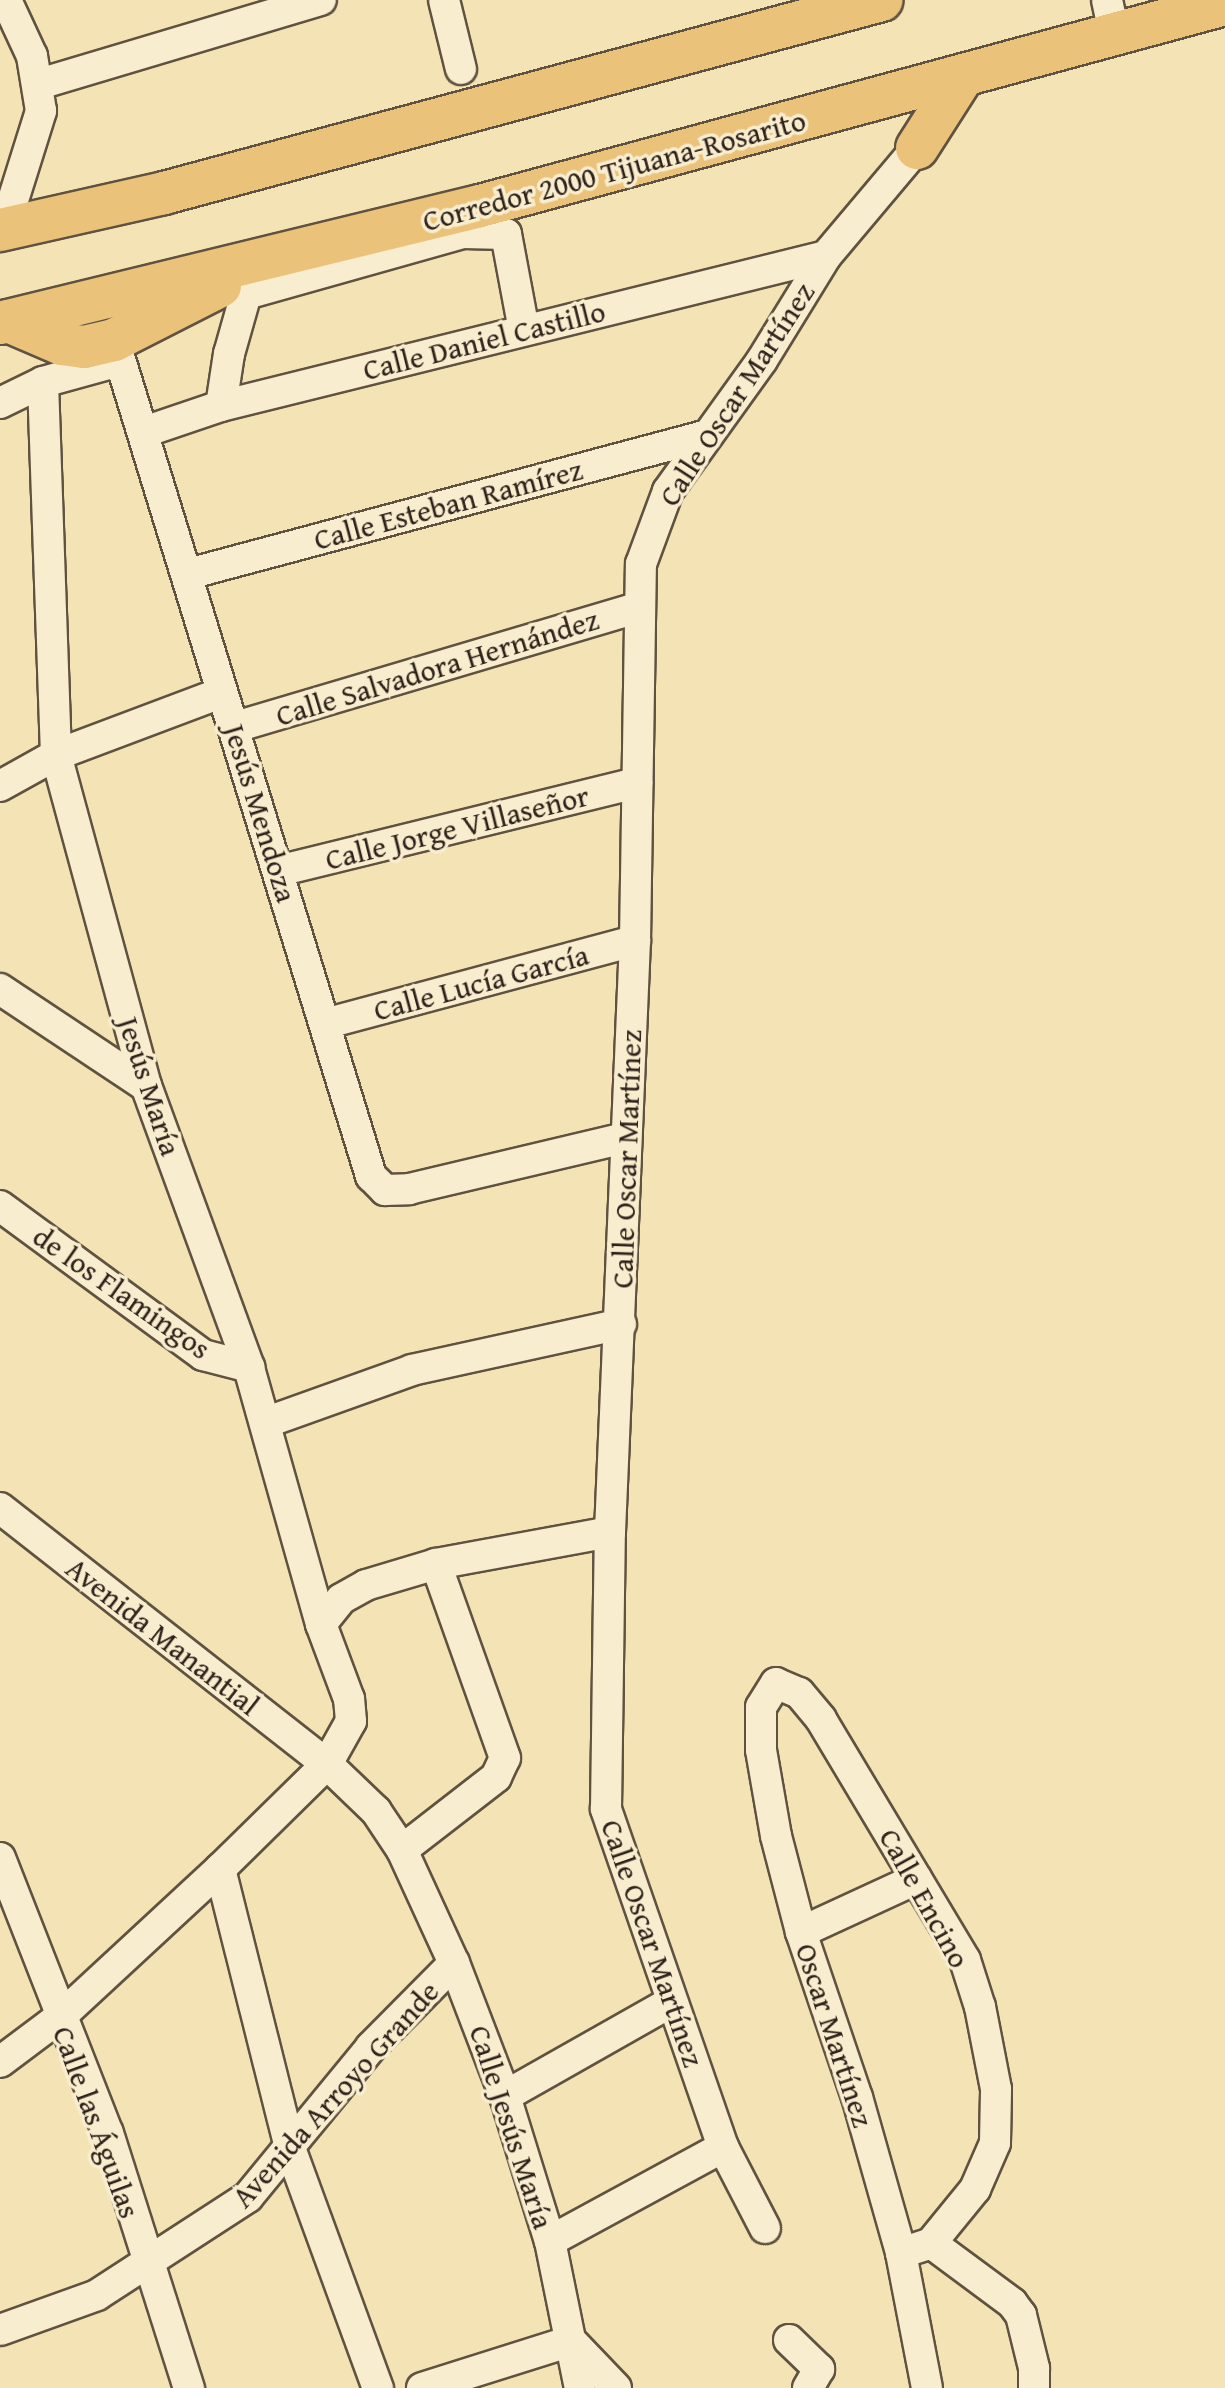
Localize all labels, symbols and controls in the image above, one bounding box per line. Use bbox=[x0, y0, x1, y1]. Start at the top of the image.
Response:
street label: Corredor 2000 Tijuana-Rosarito bbox=[419, 101, 809, 239]
street label: Calle Oscar Martínez bbox=[650, 276, 822, 512]
street label: Calle Daniel Castillo bbox=[359, 292, 609, 388]
street label: Calle Esteban Ramírez bbox=[310, 451, 586, 557]
street label: Calle Salvadora Hernández bbox=[271, 601, 603, 733]
street label: Jesús Mendoza bbox=[217, 720, 305, 906]
street label: Calle Jorge Villaseñor bbox=[321, 777, 593, 877]
street label: Calle Lucía García bbox=[370, 936, 592, 1028]
street label: Jesús María bbox=[111, 1012, 189, 1160]
street label: Calle Oscar Martínez bbox=[603, 1029, 649, 1289]
street label: de los Flamingos bbox=[26, 1218, 218, 1366]
street label: Avenida Manantial bbox=[59, 1549, 267, 1723]
street label: Calle Oscar Martínez bbox=[594, 1815, 712, 2071]
street label: Calle Encino bbox=[872, 1822, 978, 1974]
street label: Oscar Martínez bbox=[788, 1939, 882, 2131]
street label: Avenida Arroyo Grande bbox=[224, 1973, 446, 2215]
street label: Calle las Águilas bbox=[46, 2021, 148, 2223]
street label: Calle Jesús María bbox=[462, 2021, 562, 2233]

